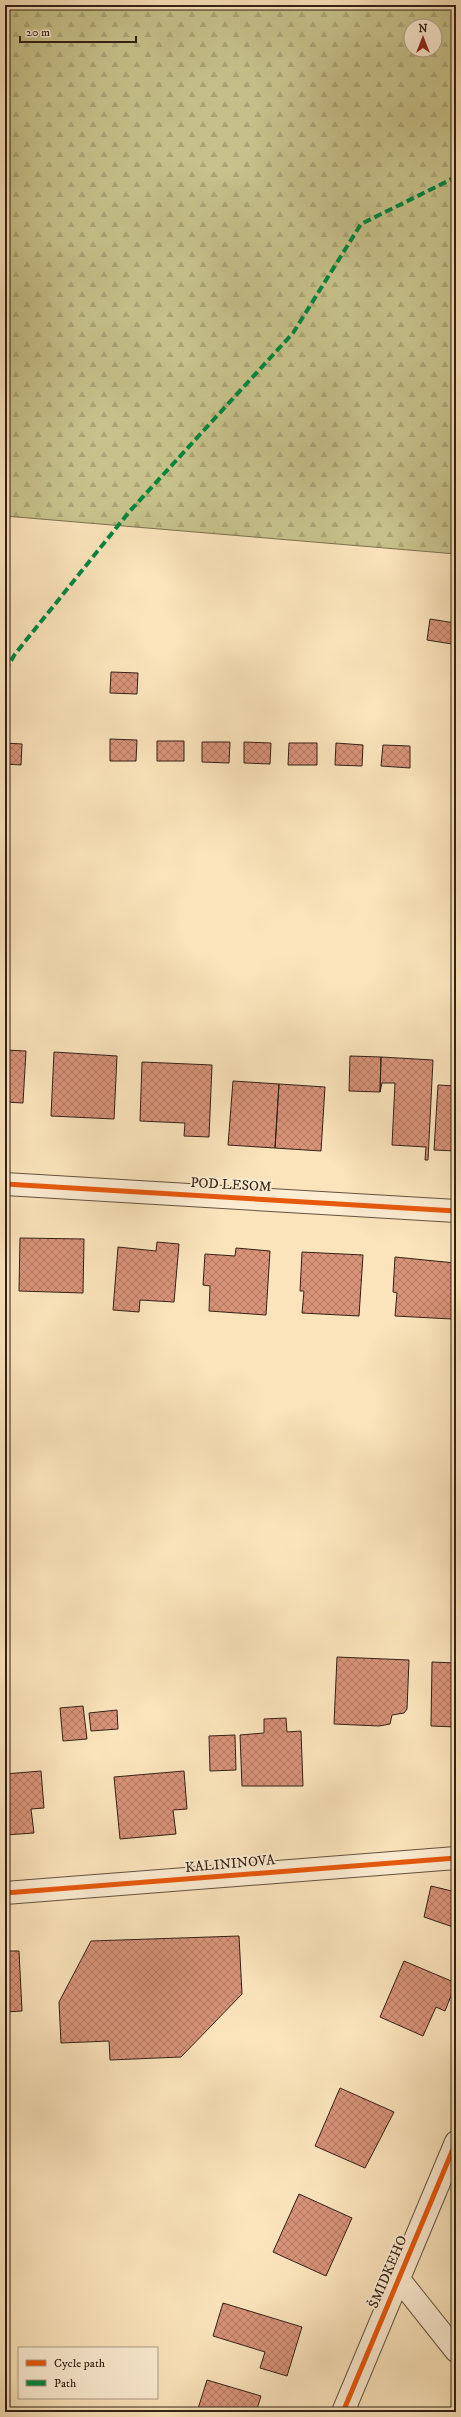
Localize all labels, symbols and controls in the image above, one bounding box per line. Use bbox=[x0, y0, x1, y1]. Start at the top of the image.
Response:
scale bar bbox=[20, 18, 136, 44]
north arrow bbox=[403, 18, 443, 58]
text: N bbox=[418, 22, 428, 36]
text: 20 m bbox=[26, 25, 50, 40]
street label: POD LESOM bbox=[190, 1174, 272, 1196]
street label: KALININOVA bbox=[184, 1851, 277, 1877]
street label: ŠMIDKEHO bbox=[365, 2233, 411, 2311]
legend bbox=[18, 2347, 158, 2399]
text: Cycle path bbox=[54, 2356, 106, 2371]
text: Path bbox=[54, 2376, 77, 2391]

